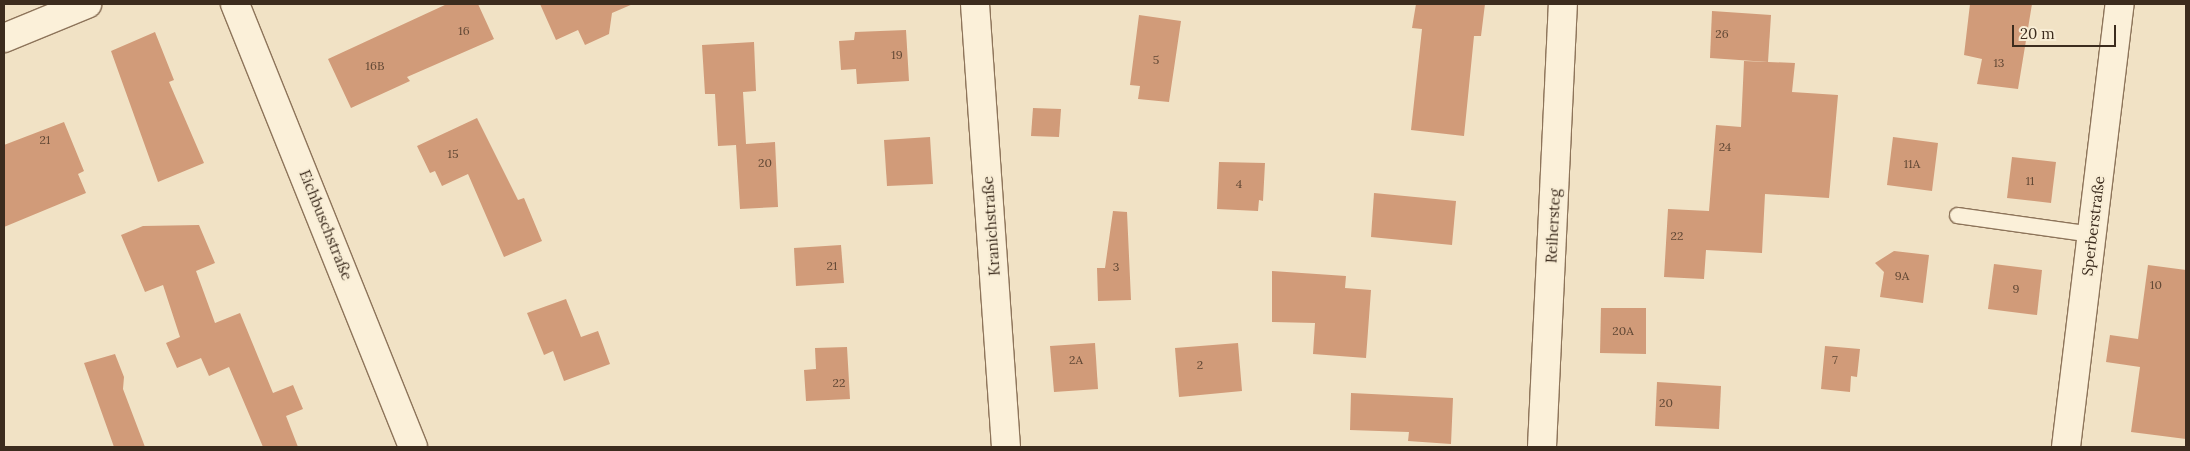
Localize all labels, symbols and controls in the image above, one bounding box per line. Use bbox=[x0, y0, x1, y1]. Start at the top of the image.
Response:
scale bar bbox=[2015, 15, 2119, 47]
house number: 16 bbox=[458, 24, 470, 38]
text: 20 m bbox=[2020, 24, 2055, 43]
house number: 26 bbox=[1715, 27, 1729, 41]
house number: 19 bbox=[891, 48, 903, 62]
house number: 5 bbox=[1153, 53, 1159, 67]
house number: 13 bbox=[1993, 56, 2005, 70]
house number: 16B bbox=[366, 59, 384, 73]
house number: 21 bbox=[40, 133, 50, 147]
house number: 24 bbox=[1719, 140, 1731, 154]
house number: 15 bbox=[448, 147, 458, 161]
house number: 20 bbox=[758, 156, 772, 170]
house number: 11A bbox=[1904, 157, 1920, 171]
street label: Eichbuschstraße bbox=[296, 167, 356, 283]
house number: 11 bbox=[2026, 174, 2034, 188]
street label: Sperberstraße bbox=[2078, 175, 2108, 277]
street label: Kranichstraße bbox=[979, 176, 1003, 276]
house number: 4 bbox=[1236, 177, 1242, 191]
street label: Reihersteg bbox=[1542, 188, 1564, 264]
house number: 22 bbox=[1671, 229, 1683, 243]
house number: 21 bbox=[827, 259, 837, 273]
house number: 3 bbox=[1113, 260, 1119, 274]
house number: 9A bbox=[1895, 269, 1909, 283]
house number: 10 bbox=[2150, 278, 2162, 292]
house number: 9 bbox=[2013, 282, 2019, 296]
house number: 20A bbox=[1612, 324, 1634, 338]
house number: 2A bbox=[1069, 353, 1083, 367]
house number: 7 bbox=[1832, 353, 1838, 367]
house number: 2 bbox=[1197, 358, 1203, 372]
house number: 22 bbox=[833, 376, 845, 390]
house number: 20 bbox=[1659, 396, 1673, 410]

